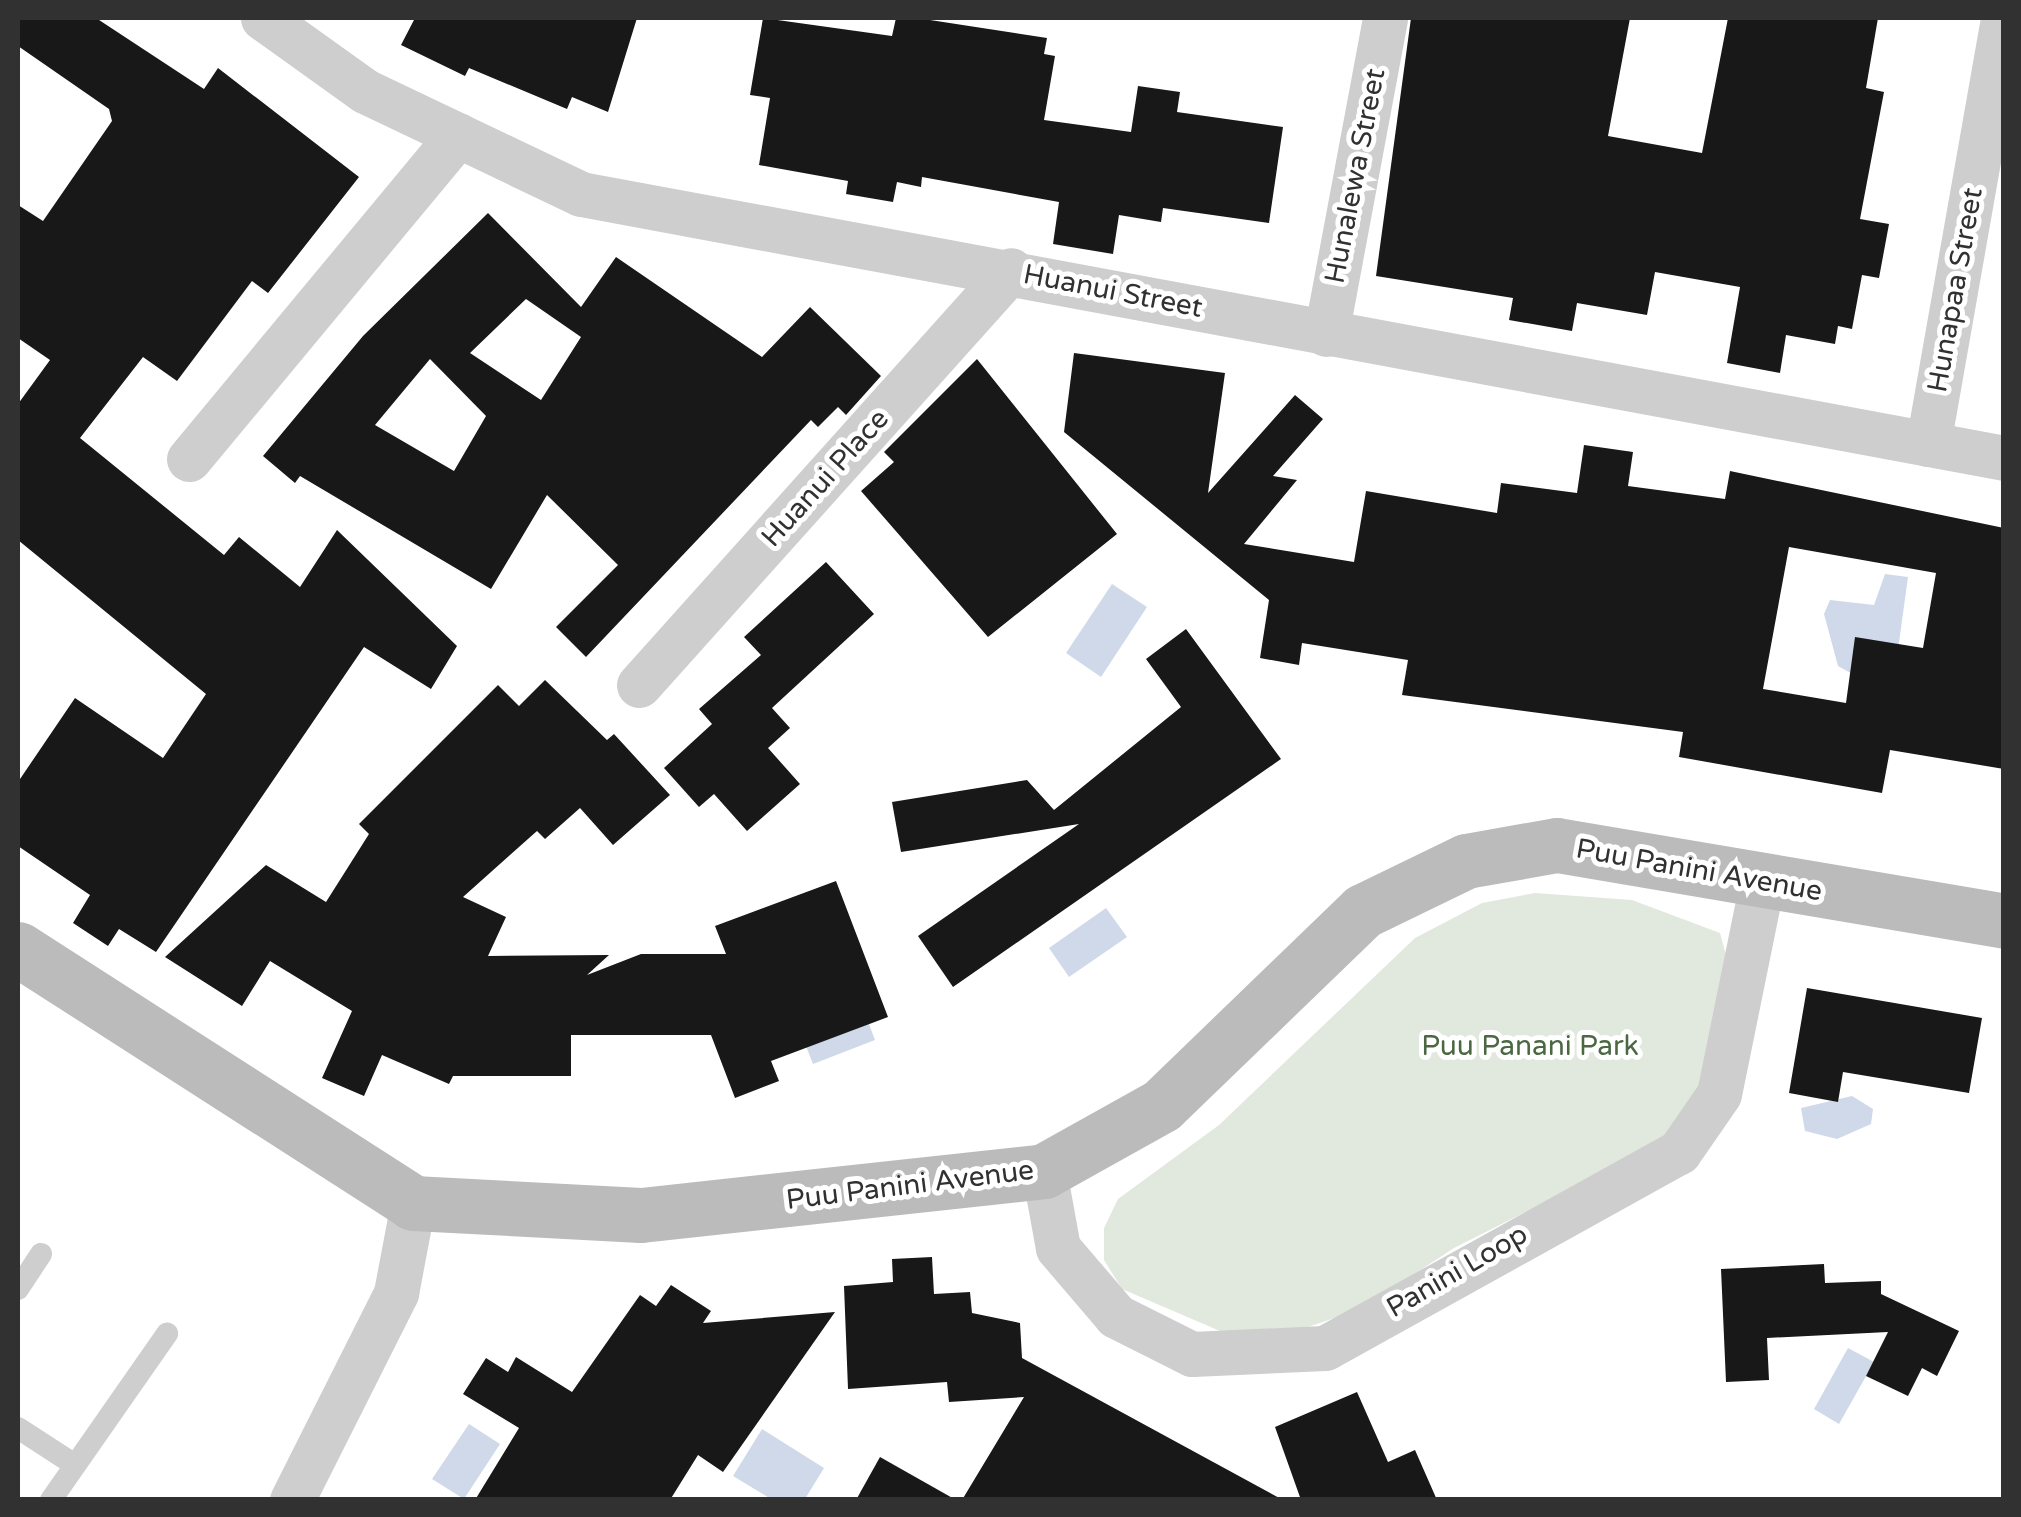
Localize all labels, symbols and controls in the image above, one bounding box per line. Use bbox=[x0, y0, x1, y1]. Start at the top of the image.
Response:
street label: Hunalewa Street bbox=[1318, 66, 1392, 286]
street label: Hunapaa Street bbox=[1920, 185, 1990, 395]
street label: Huanui Street bbox=[1021, 257, 1205, 325]
street label: Huanui Place bbox=[754, 402, 896, 554]
street label: Puu Panini Avenue bbox=[1573, 832, 1825, 908]
park label: Puu Panani Park bbox=[1421, 1029, 1639, 1063]
street label: Puu Panini Avenue bbox=[784, 1153, 1036, 1217]
street label: Panini Loop bbox=[1381, 1217, 1533, 1325]

